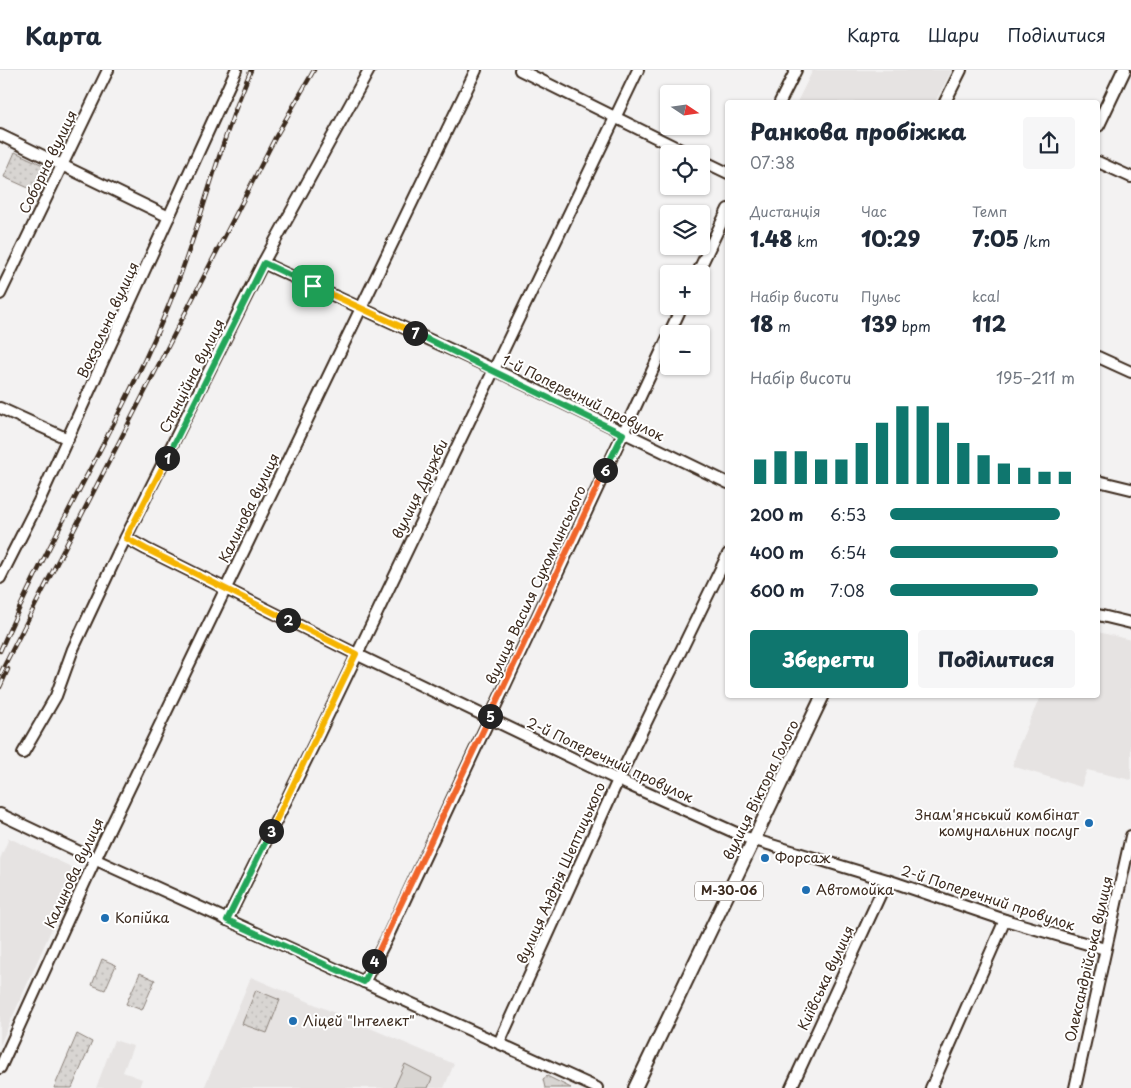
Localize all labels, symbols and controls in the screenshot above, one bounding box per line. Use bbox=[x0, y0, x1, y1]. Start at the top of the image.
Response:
text: Карта bbox=[25, 17, 102, 53]
text: Карта bbox=[847, 21, 900, 48]
text: Шари bbox=[928, 21, 980, 48]
text: Поділитися bbox=[1008, 21, 1106, 48]
north arrow bbox=[660, 85, 710, 135]
map controls bbox=[660, 85, 710, 375]
street label: Соборна вулиця bbox=[13, 106, 82, 217]
text: Ранкова пробіжка bbox=[750, 114, 967, 147]
button: share bbox=[1023, 117, 1075, 169]
button: locate bbox=[660, 145, 710, 195]
text: 07:38 bbox=[750, 150, 795, 174]
text: Дистанція bbox=[750, 201, 821, 222]
text: Час bbox=[861, 201, 887, 222]
text: Темп bbox=[972, 201, 1007, 222]
button: layers bbox=[660, 205, 710, 255]
text: 1.48 bbox=[750, 222, 792, 254]
text: 10:29 bbox=[861, 222, 920, 254]
text: 7:05 bbox=[972, 222, 1019, 254]
text: km bbox=[792, 231, 818, 252]
text: /km bbox=[1019, 231, 1050, 252]
street label: Вокзальна вулиця bbox=[71, 258, 144, 381]
pin bbox=[292, 265, 334, 307]
button: + bbox=[660, 265, 710, 315]
icon: arrive bbox=[299, 272, 327, 300]
text: Набір висоти bbox=[750, 286, 839, 307]
text: Пульс bbox=[861, 286, 901, 307]
text: kcal bbox=[972, 286, 1000, 307]
text: 18 bbox=[750, 307, 773, 339]
text: 139 bbox=[861, 307, 897, 339]
text: 112 bbox=[972, 307, 1006, 339]
street label: Станційна вулиця bbox=[154, 315, 229, 437]
text: m bbox=[773, 316, 791, 337]
text: bpm bbox=[897, 316, 931, 337]
pin: 7 bbox=[402, 320, 428, 346]
text: 7 bbox=[411, 323, 420, 344]
button: − bbox=[660, 325, 710, 375]
street label: 1-й Поперечний провулок bbox=[499, 349, 669, 446]
text: Набір висоти bbox=[750, 365, 851, 389]
text: 195–211 m bbox=[996, 365, 1075, 389]
street label: вулиця Дружби bbox=[386, 435, 453, 542]
pin: 1 bbox=[154, 446, 180, 470]
text: 1 bbox=[164, 448, 171, 469]
street label: Калинова вулиця bbox=[213, 449, 284, 566]
pin: 6 bbox=[592, 458, 618, 482]
text: 6 bbox=[601, 460, 610, 481]
street label: вулиця Василя Сухомлинського bbox=[480, 482, 591, 688]
text: 200 m bbox=[750, 502, 804, 526]
text: 6:53 bbox=[830, 502, 866, 526]
text: 400 m bbox=[750, 540, 804, 564]
text: 6:54 bbox=[830, 540, 867, 564]
text: 600 m bbox=[750, 578, 804, 602]
text: 7:08 bbox=[830, 578, 865, 602]
pin: 2 bbox=[276, 608, 300, 632]
text: 2 bbox=[284, 610, 293, 631]
button: Зберегти bbox=[750, 630, 908, 688]
button: Поділитися bbox=[918, 630, 1075, 688]
pin: 5 bbox=[478, 704, 502, 728]
text: 5 bbox=[486, 706, 495, 727]
street label: 2-й Поперечний провулок bbox=[523, 712, 698, 808]
street label: вулиця Віктора Голого bbox=[717, 716, 804, 863]
street label: вулиця Андрія Шептицького bbox=[511, 778, 610, 967]
place label: Знам'янський комбінат комунальних послуг bbox=[914, 804, 1080, 841]
street label: Калинова вулиця bbox=[39, 814, 108, 932]
marker: Знам'янський комбінат комунальних послуг bbox=[1083, 817, 1095, 829]
pin: 3 bbox=[258, 818, 284, 844]
text: 3 bbox=[267, 821, 276, 842]
place label: Форсаж bbox=[775, 847, 831, 868]
marker: Форсаж bbox=[759, 852, 771, 864]
street label: 2-й Поперечний провулок bbox=[898, 859, 1078, 936]
street label: Олександрійська вулиця bbox=[1059, 874, 1118, 1044]
place label: Автомойка bbox=[816, 879, 894, 900]
road number: М-30-06 bbox=[695, 881, 763, 900]
marker: Автомойка bbox=[800, 884, 812, 896]
place label: Копійка bbox=[115, 907, 169, 928]
marker: Копійка bbox=[99, 912, 111, 924]
street label: Київська вулиця bbox=[792, 922, 859, 1034]
pin: 4 bbox=[362, 948, 386, 974]
text: 4 bbox=[370, 951, 379, 972]
place label: Ліцей "Інтелект" bbox=[303, 1010, 415, 1031]
marker: Ліцей "Інтелект" bbox=[287, 1015, 299, 1027]

